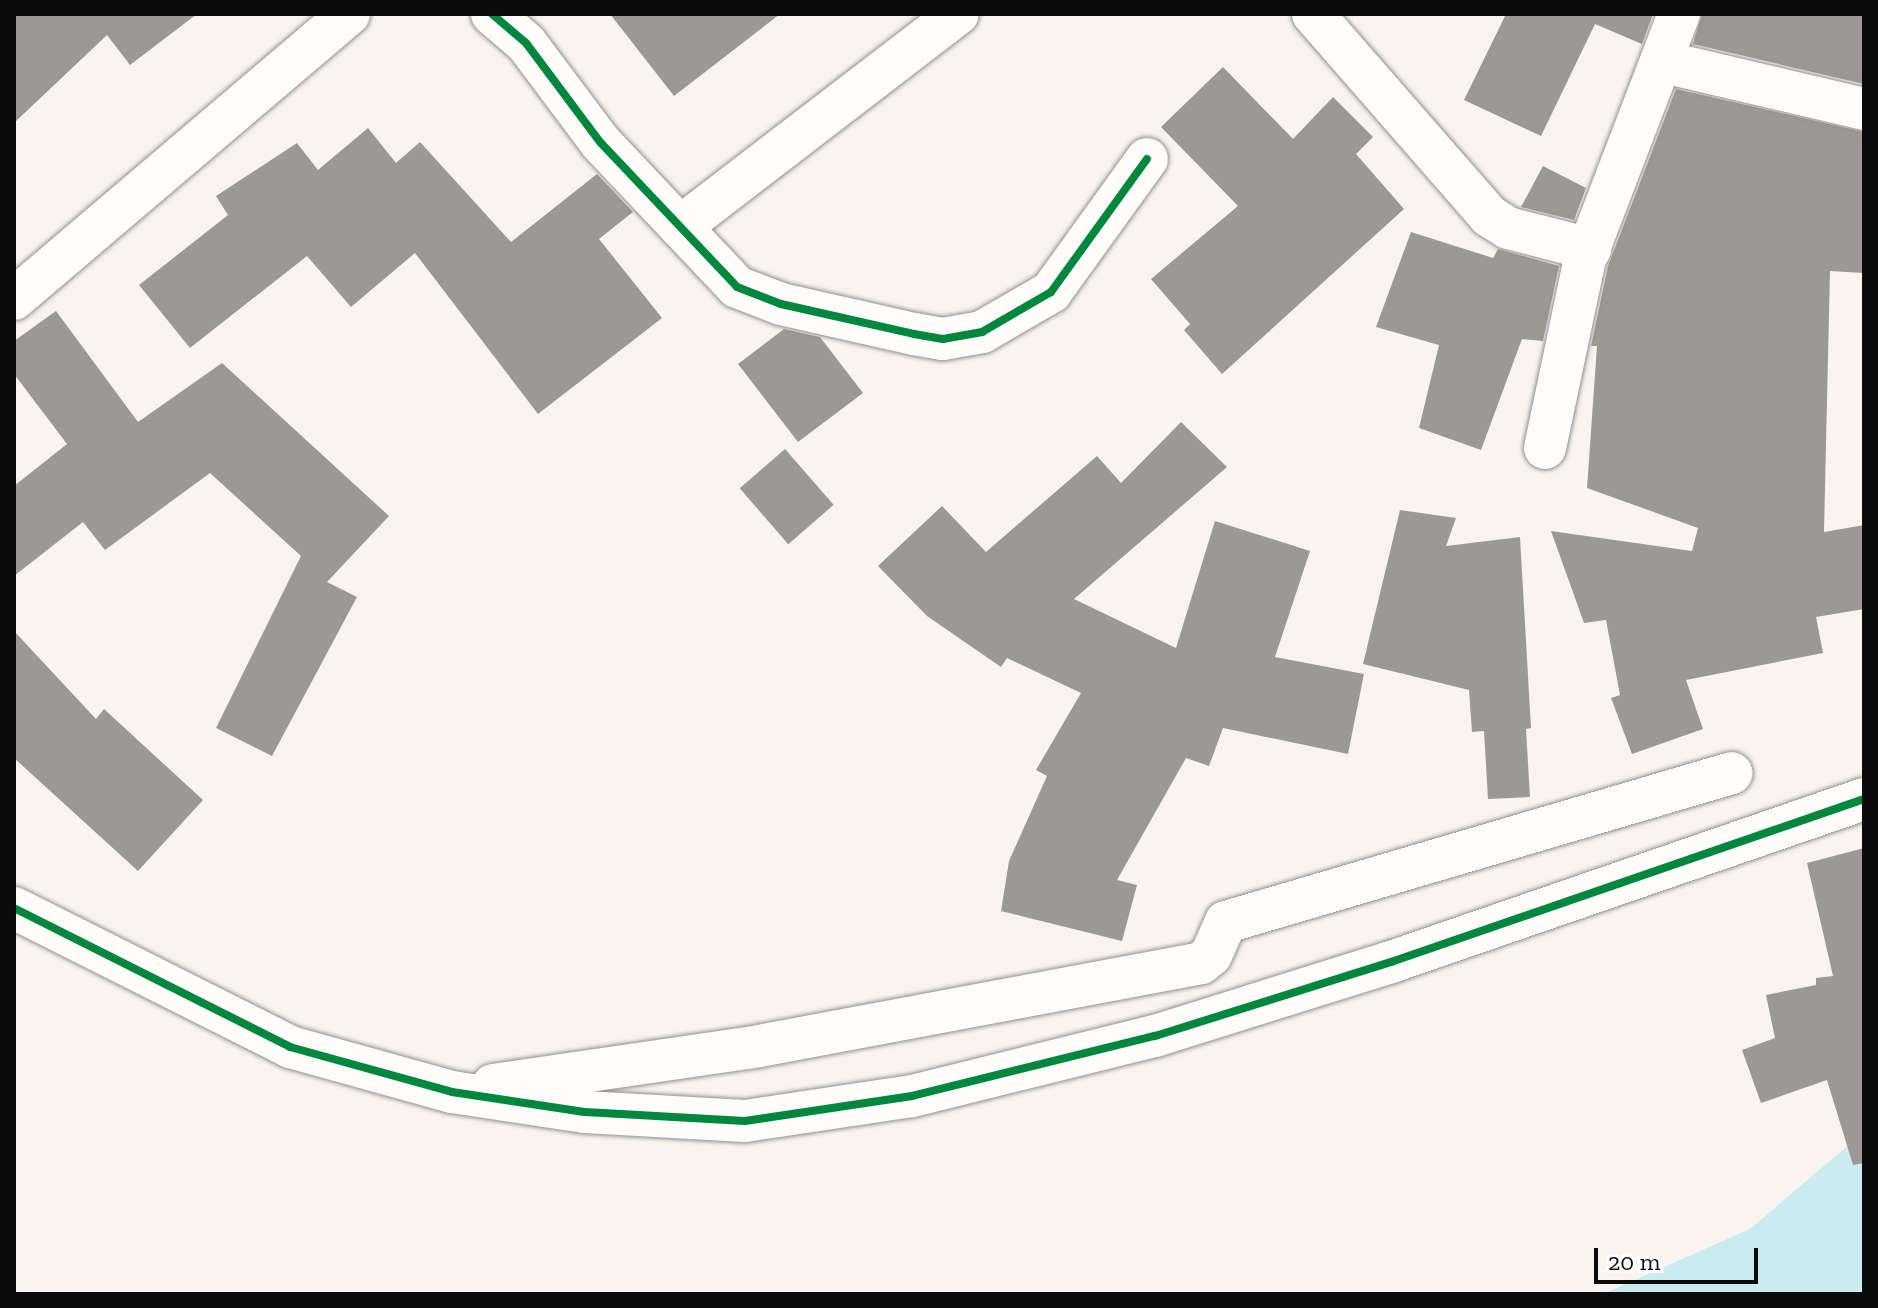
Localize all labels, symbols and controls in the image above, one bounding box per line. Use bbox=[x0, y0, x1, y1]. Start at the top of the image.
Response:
scale bar bbox=[1598, 1232, 1762, 1282]
text: 20 m bbox=[1608, 1247, 1660, 1276]

